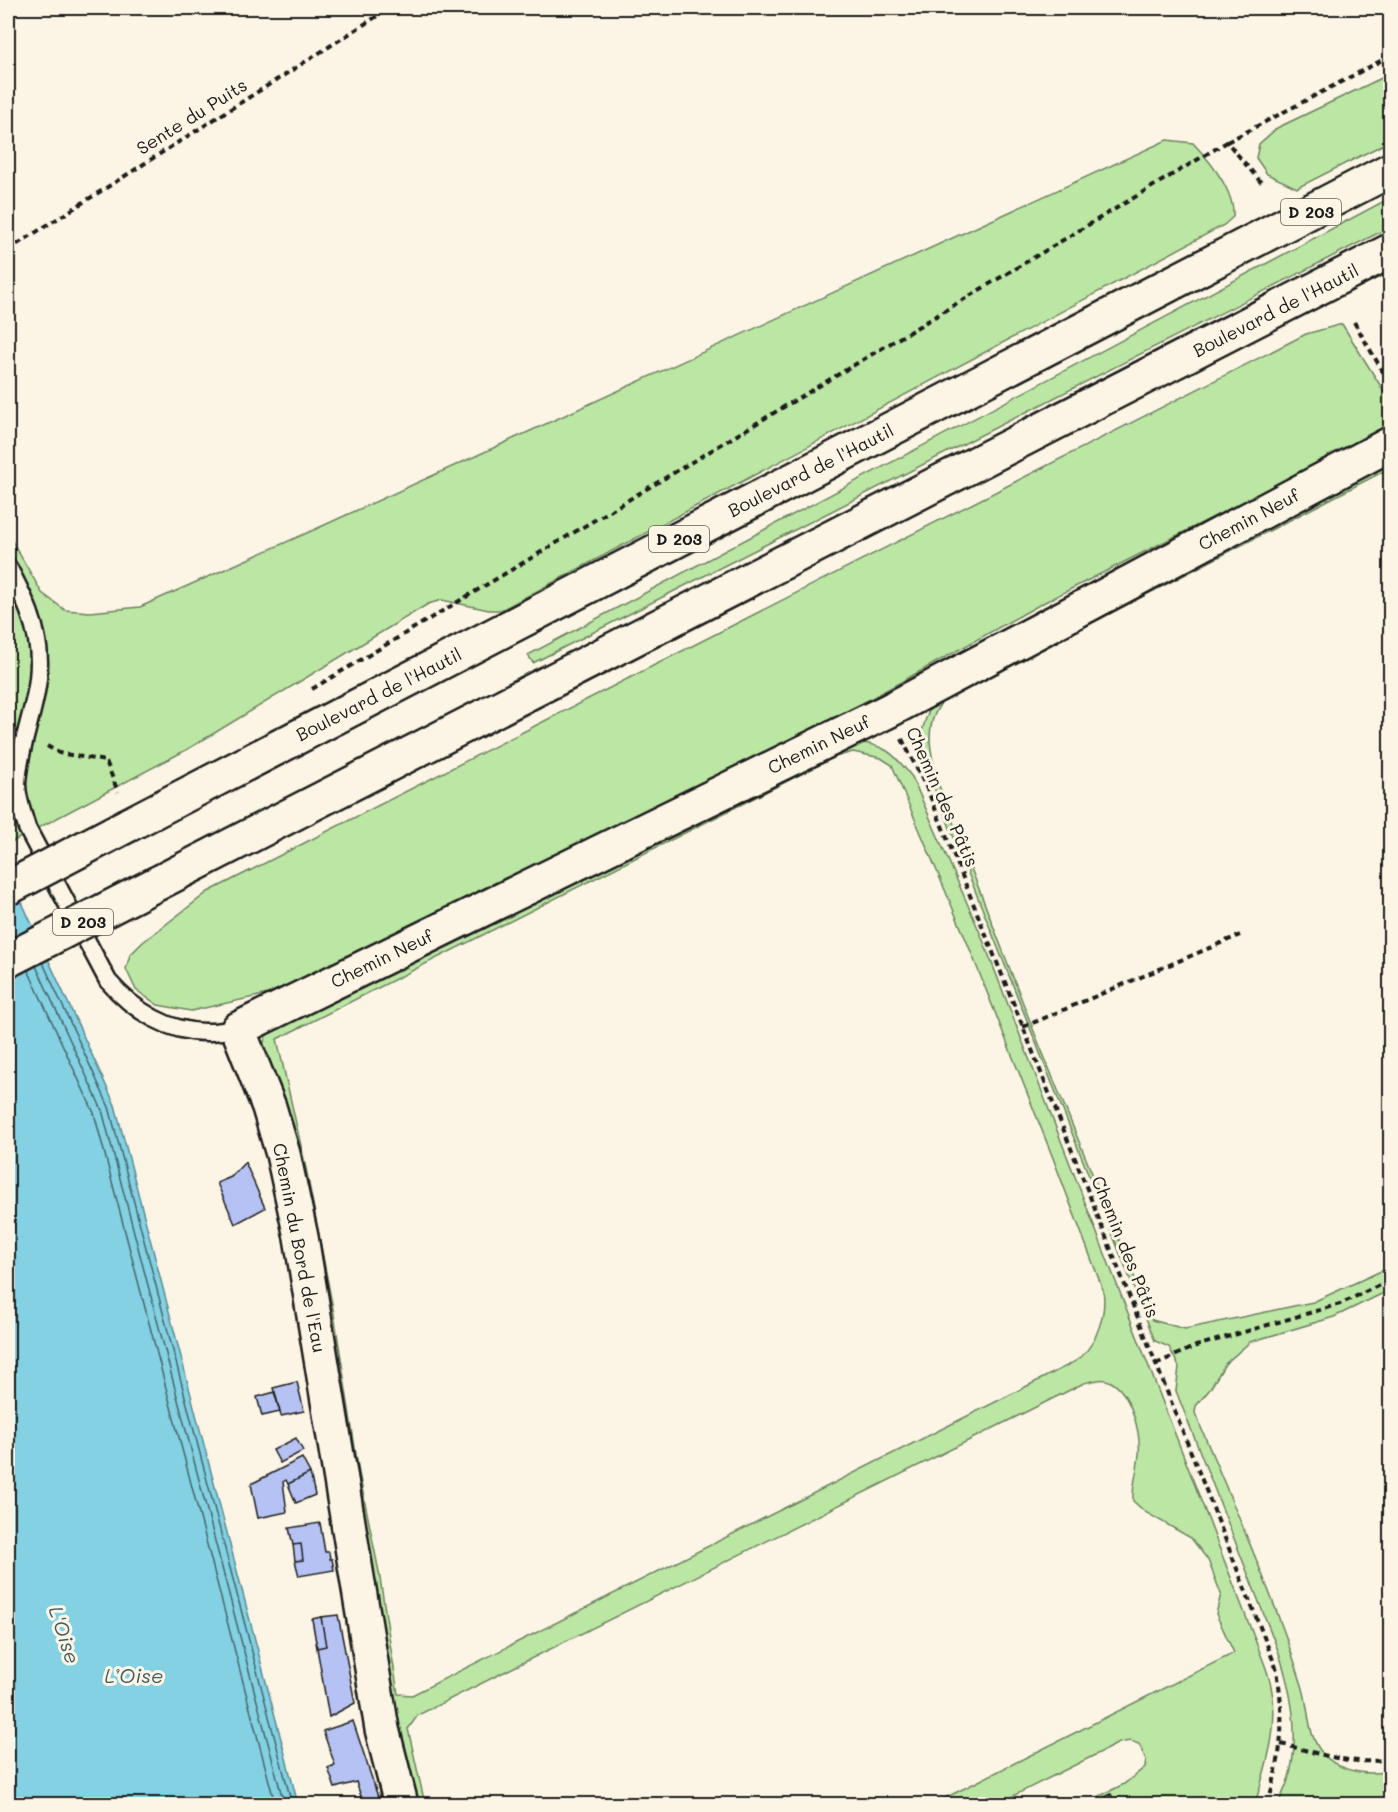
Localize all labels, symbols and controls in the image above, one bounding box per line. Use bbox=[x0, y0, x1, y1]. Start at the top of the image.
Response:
street label: Sente du Puits bbox=[132, 73, 251, 160]
road number: D 203 bbox=[1281, 199, 1341, 225]
street label: Boulevard de l'Hautil bbox=[1189, 258, 1363, 362]
street label: Boulevard de l'Hautil bbox=[724, 418, 898, 522]
street label: Chemin Neuf bbox=[1194, 482, 1304, 556]
road number: D 203 bbox=[649, 526, 709, 552]
street label: Boulevard de l'Hautil bbox=[292, 642, 466, 746]
street label: Chemin Neuf bbox=[763, 709, 875, 779]
street label: Chemin des Pâtis bbox=[901, 723, 985, 871]
road number: D 203 bbox=[53, 909, 113, 935]
street label: Chemin Neuf bbox=[326, 923, 438, 993]
street label: Chemin du Bord de l'Eau bbox=[268, 1141, 332, 1355]
street label: Chemin des Pâtis bbox=[1086, 1172, 1165, 1321]
water label: L'Oise bbox=[43, 1603, 86, 1667]
water label: L’Oise bbox=[105, 1662, 163, 1688]

